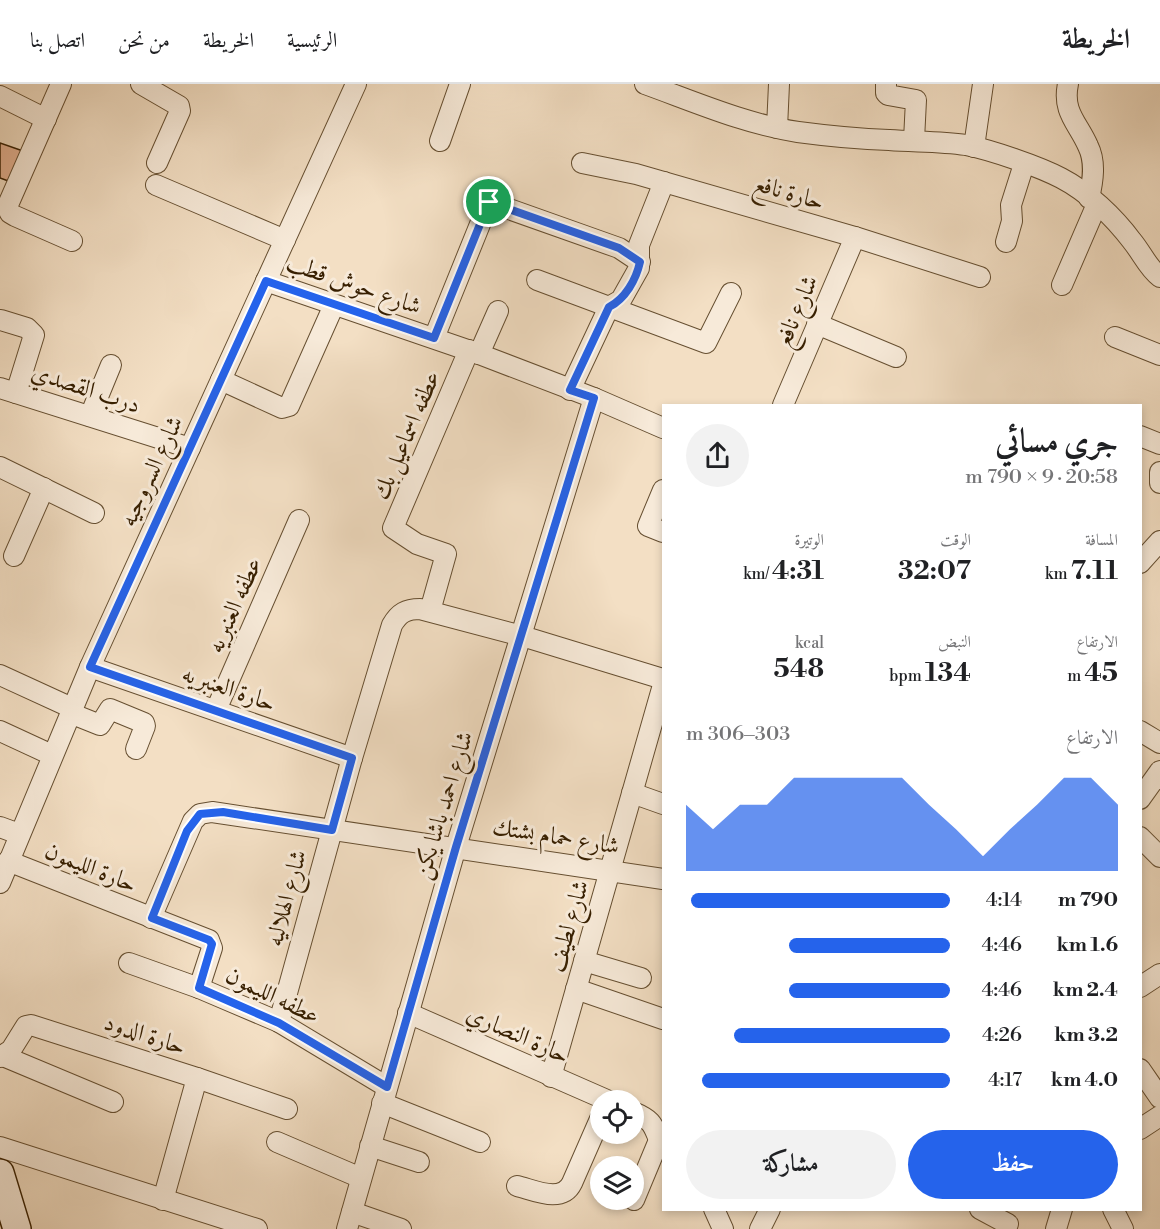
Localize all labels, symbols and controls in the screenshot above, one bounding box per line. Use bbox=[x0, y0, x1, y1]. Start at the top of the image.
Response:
text: الخريطة bbox=[1062, 22, 1130, 57]
text: اتصل بنا bbox=[30, 28, 85, 54]
text: من نحن bbox=[118, 28, 170, 54]
text: الخريطة bbox=[203, 28, 254, 54]
text: الرئيسية bbox=[287, 28, 337, 54]
street label: حارة نافع bbox=[748, 169, 828, 223]
pin bbox=[463, 176, 514, 227]
icon: arrive bbox=[472, 185, 505, 218]
street label: شارع حوش قطب bbox=[281, 248, 425, 326]
street label: شارع نافع bbox=[768, 271, 831, 354]
street label: درب القصدي bbox=[26, 357, 144, 424]
street label: عطفه اسماعيل بك bbox=[366, 366, 448, 505]
street label: شارع السروجيه bbox=[113, 411, 194, 533]
text: جري مسائي bbox=[995, 422, 1118, 463]
button: share bbox=[686, 424, 749, 487]
text: 20:58 · 9 × 790 m bbox=[965, 465, 1118, 490]
text: الوتيرة bbox=[794, 530, 824, 550]
text: الوقت bbox=[940, 530, 971, 550]
text: المسافة bbox=[1085, 530, 1118, 550]
street label: عطفه العنبريه bbox=[201, 553, 269, 658]
text: 4:31 bbox=[772, 555, 824, 587]
text: 32:07 bbox=[898, 555, 971, 587]
text: 7.11 bbox=[1071, 555, 1118, 587]
text: /km bbox=[743, 564, 772, 584]
text: km bbox=[1045, 564, 1071, 584]
text: النبض bbox=[938, 632, 971, 652]
text: الارتفاع bbox=[1076, 632, 1118, 652]
text: kcal bbox=[795, 633, 824, 653]
text: 548 bbox=[773, 653, 824, 685]
text: 134 bbox=[925, 657, 971, 689]
text: 45 bbox=[1084, 657, 1118, 689]
street label: حارة العنبريه bbox=[178, 659, 280, 719]
text: bpm bbox=[889, 666, 925, 686]
text: m bbox=[1067, 666, 1084, 686]
text: 303–306 m bbox=[686, 722, 790, 747]
text: الارتفاع bbox=[1066, 726, 1118, 751]
street label: شارع احمد باشا يكن bbox=[407, 728, 485, 884]
street label: شارع حمام بشتك bbox=[489, 812, 621, 867]
street label: حارة الليمون bbox=[40, 836, 141, 900]
street label: شارع الهلاليه bbox=[260, 847, 318, 951]
street label: شارع لطيف bbox=[542, 877, 600, 977]
text: 4:14 bbox=[986, 888, 1022, 913]
text: 790 m bbox=[1058, 888, 1118, 913]
text: 4:46 bbox=[982, 933, 1022, 958]
text: 1.6 km bbox=[1056, 933, 1118, 958]
street label: عطفه الليمون bbox=[221, 960, 325, 1032]
text: 4:46 bbox=[982, 978, 1022, 1003]
text: 2.4 km bbox=[1053, 978, 1118, 1003]
street label: حارة النصاري bbox=[460, 999, 574, 1074]
street label: حارة الدود bbox=[100, 1008, 189, 1062]
text: 4:26 bbox=[982, 1023, 1022, 1048]
text: 3.2 km bbox=[1054, 1023, 1118, 1048]
text: 4:17 bbox=[988, 1068, 1022, 1093]
text: 4.0 km bbox=[1051, 1068, 1118, 1093]
map controls bbox=[590, 1090, 644, 1210]
button: locate bbox=[590, 1090, 644, 1144]
button: مشاركة bbox=[686, 1130, 896, 1199]
button: حفظ bbox=[908, 1130, 1118, 1199]
button: layers bbox=[590, 1156, 644, 1210]

